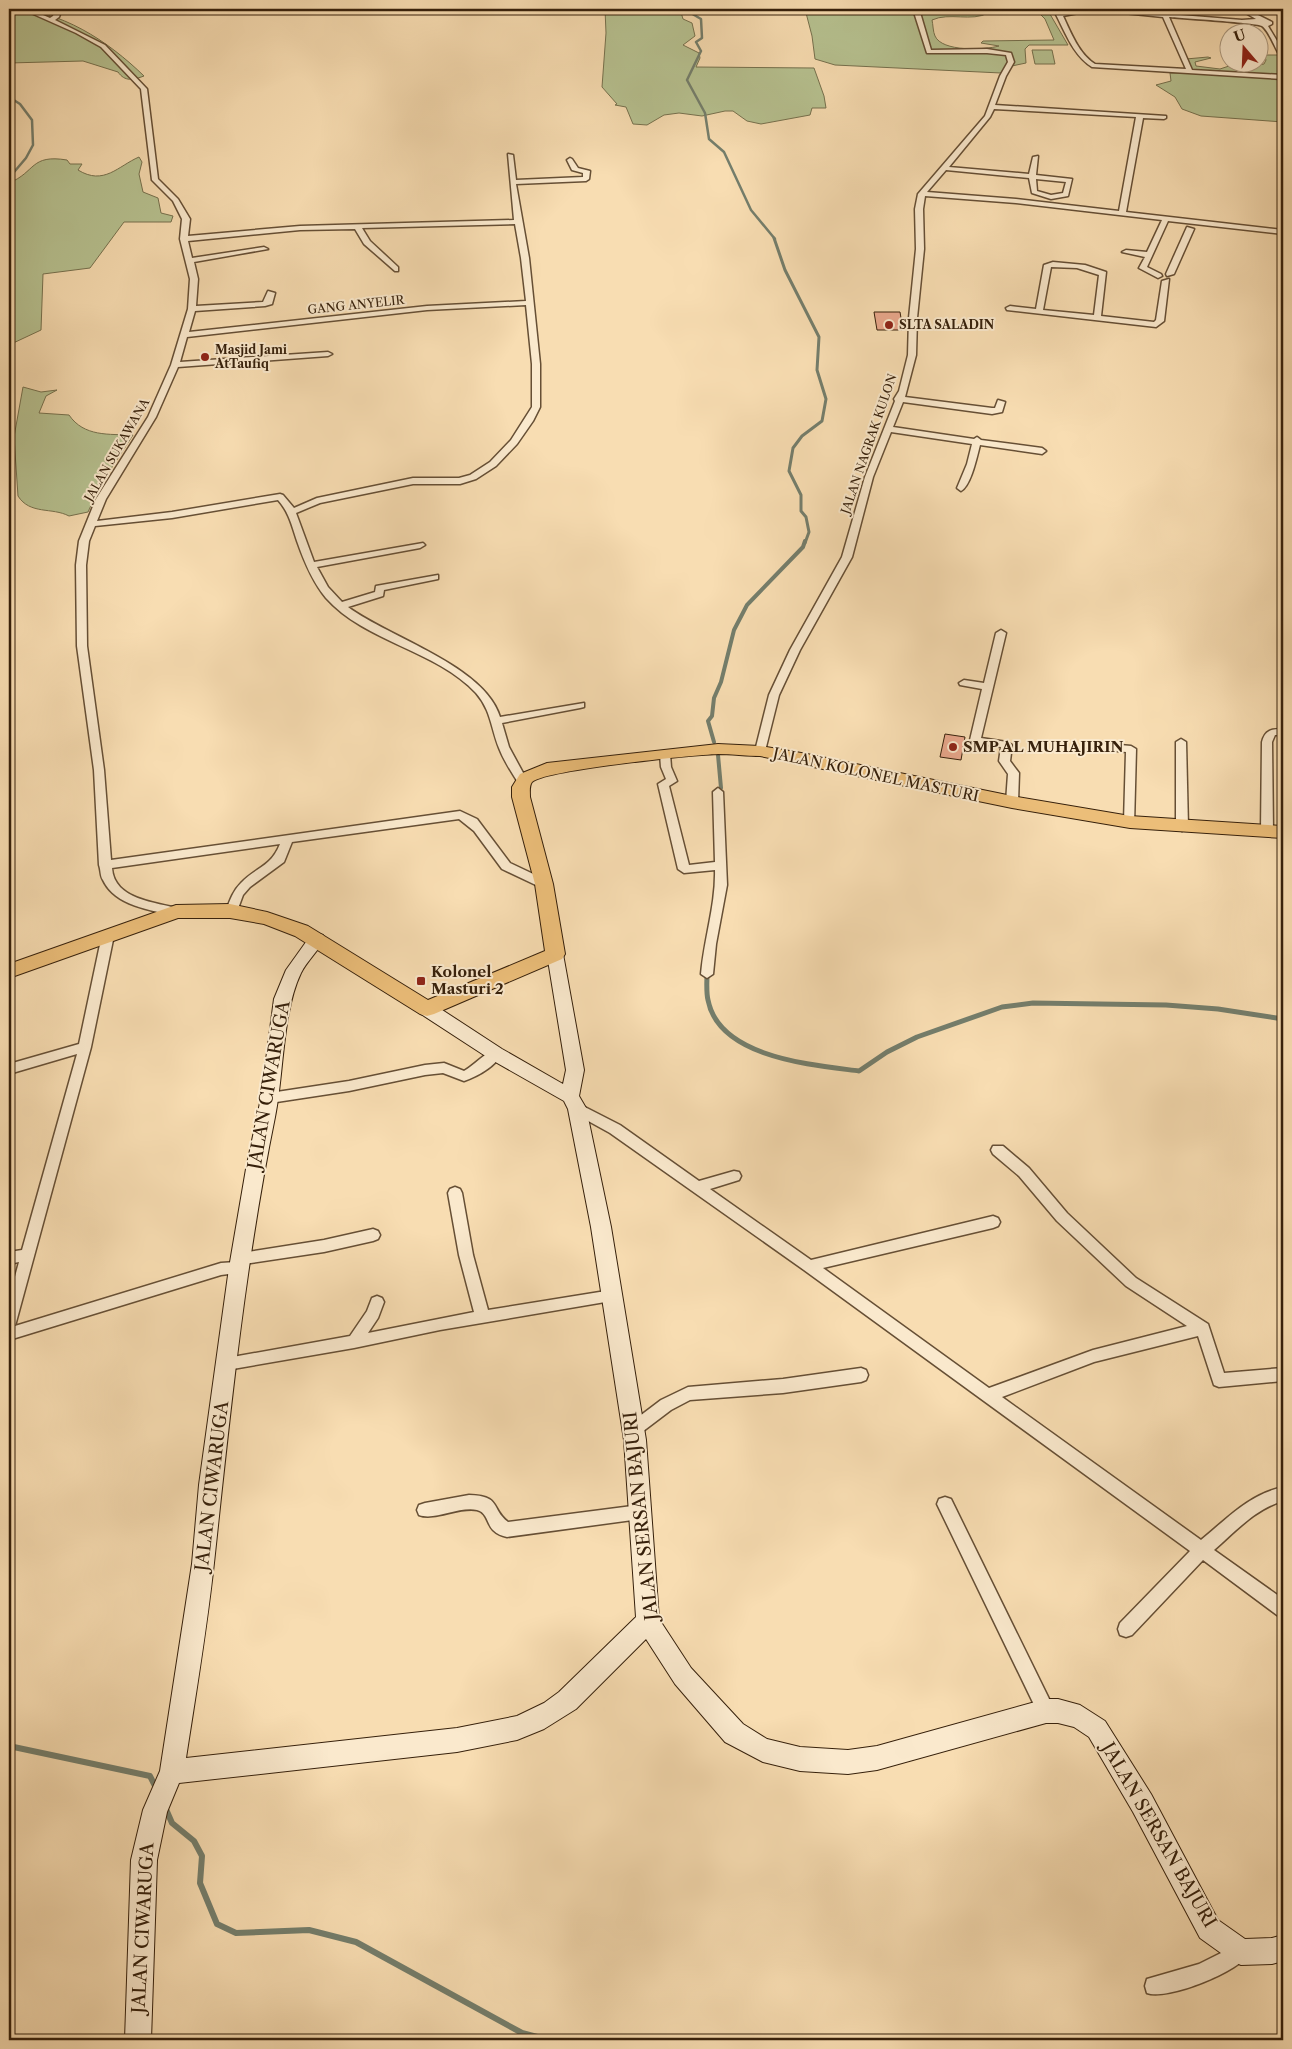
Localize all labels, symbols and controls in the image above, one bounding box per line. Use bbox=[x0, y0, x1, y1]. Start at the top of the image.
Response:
north arrow bbox=[1220, 22, 1270, 72]
text: U bbox=[1231, 25, 1249, 46]
street label: GANG ANYELIR bbox=[307, 292, 406, 317]
place label: SLTA SALADIN bbox=[899, 317, 995, 332]
marker: SLTA SALADIN bbox=[883, 319, 895, 331]
place label: Masjid Jami AtTaufiq bbox=[214, 342, 288, 371]
marker: Masjid Jami AtTaufiq bbox=[199, 351, 211, 363]
street label: JALAN NAGRAK KULON bbox=[837, 372, 900, 518]
street label: JALAN SUKAWANA bbox=[80, 395, 153, 506]
place label: SMP AL MUHAJIRIN bbox=[963, 737, 1124, 756]
marker: SMP AL MUHAJIRIN bbox=[947, 741, 959, 753]
street label: JALAN KOLONEL MASTURI bbox=[769, 743, 981, 806]
place label: Kolonel Masturi 2 bbox=[431, 962, 504, 998]
marker: Kolonel Masturi 2 bbox=[415, 975, 427, 987]
street label: JALAN CIWARUGA bbox=[243, 998, 295, 1174]
street label: JALAN CIWARUGA bbox=[190, 1399, 233, 1575]
street label: JALAN SERSAN BAJURI bbox=[619, 1410, 663, 1625]
street label: JALAN SERSAN BAJURI bbox=[1095, 1736, 1221, 1931]
street label: JALAN CIWARUGA bbox=[127, 1841, 158, 2017]

